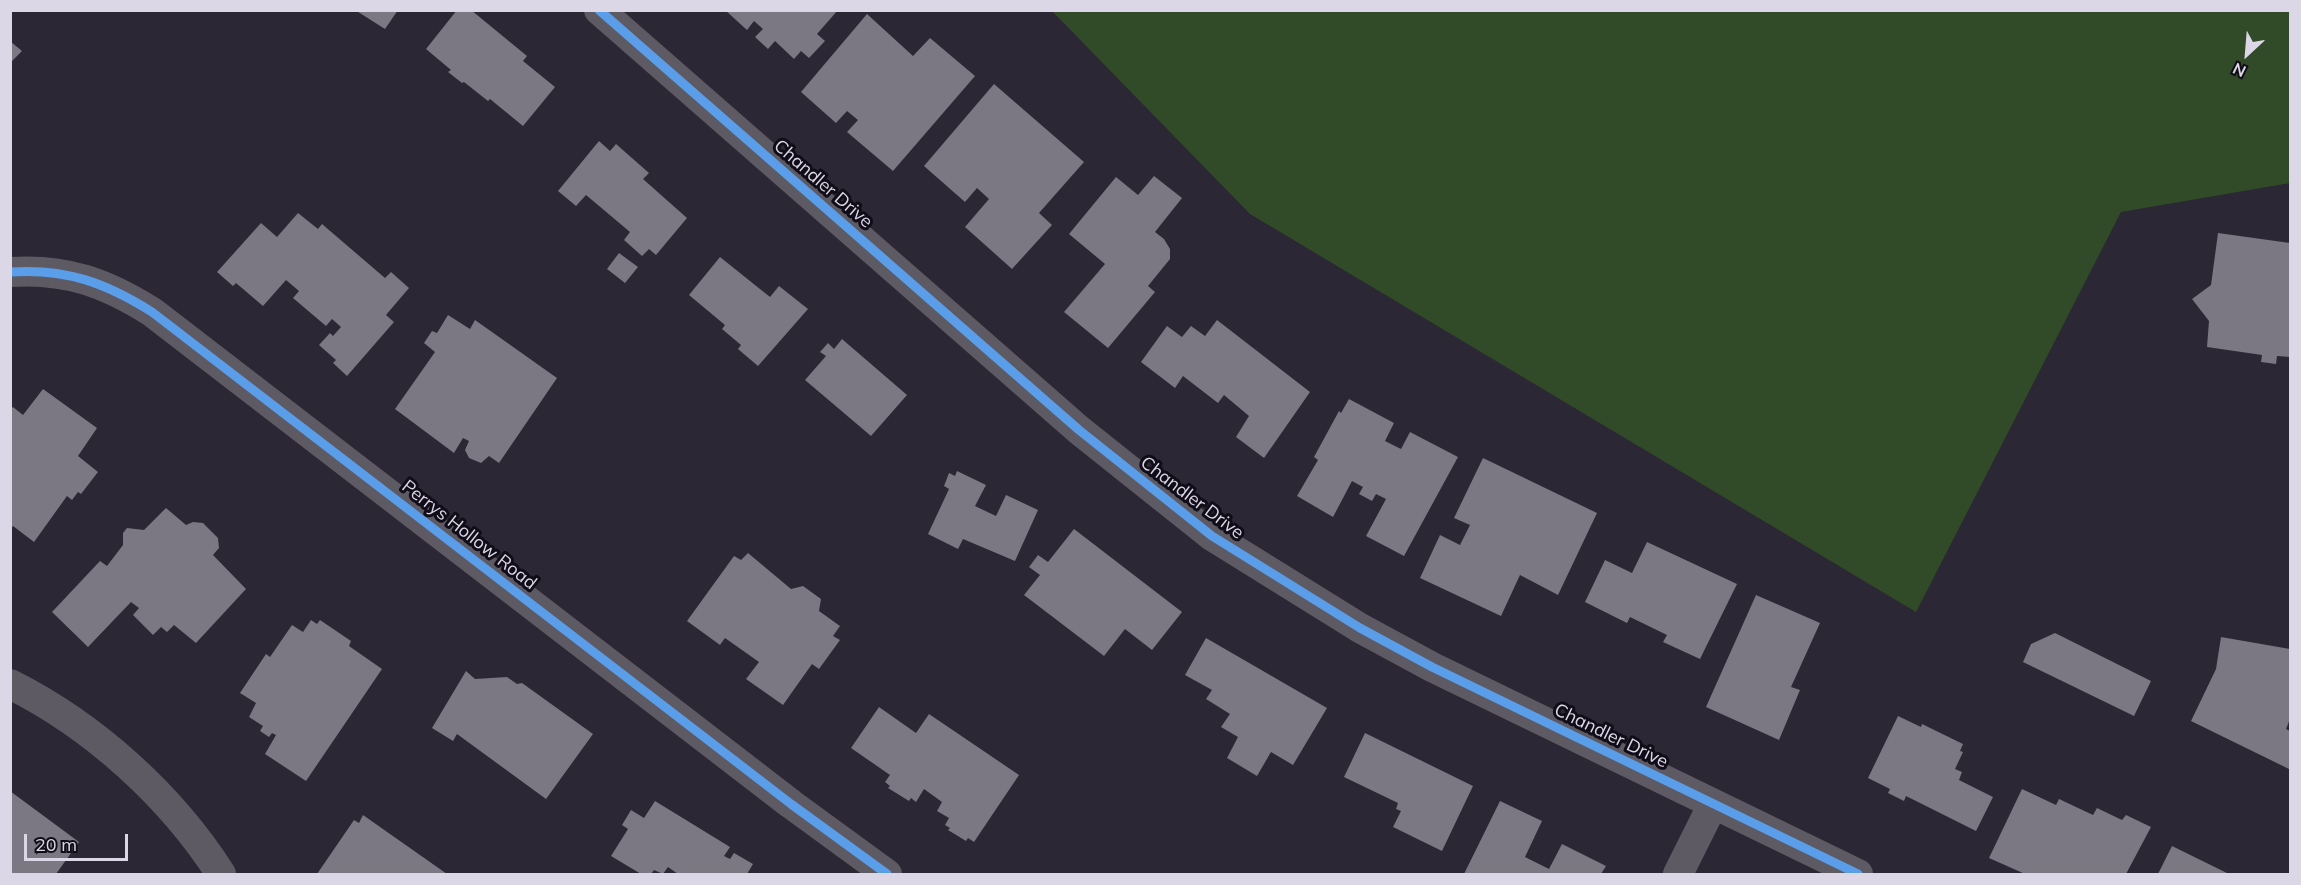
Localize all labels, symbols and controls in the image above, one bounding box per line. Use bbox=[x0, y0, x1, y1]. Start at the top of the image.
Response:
north arrow bbox=[2217, 24, 2277, 84]
text: N bbox=[2229, 59, 2249, 82]
street label: Chandler Drive bbox=[769, 135, 877, 233]
street label: Chandler Drive bbox=[1136, 452, 1248, 544]
street label: Perrys Hollow Road bbox=[397, 476, 541, 594]
street label: Chandler Drive bbox=[1551, 699, 1671, 773]
scale bar bbox=[27, 822, 130, 860]
text: 20 m bbox=[35, 833, 77, 856]

